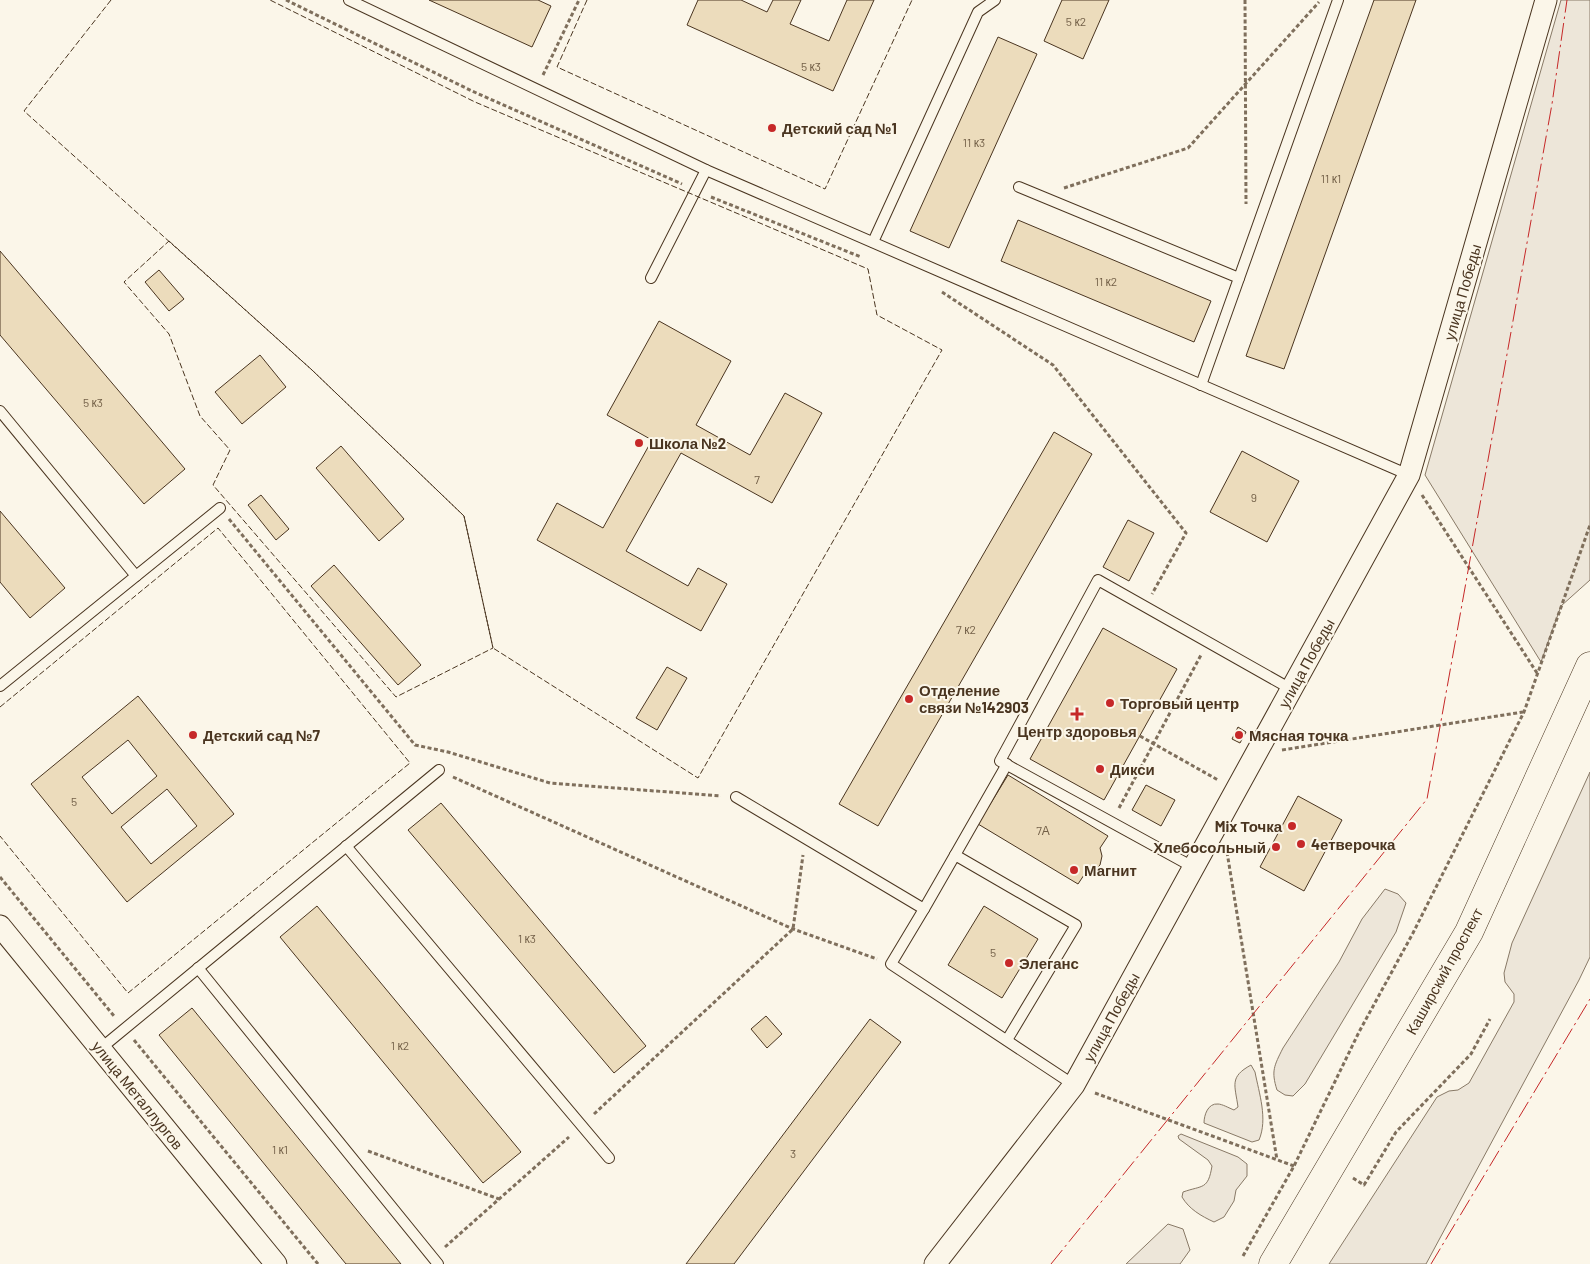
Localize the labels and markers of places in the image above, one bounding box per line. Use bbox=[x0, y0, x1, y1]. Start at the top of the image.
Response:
place label: Детский сад №1 bbox=[782, 119, 897, 137]
marker: Детский сад №1 bbox=[766, 122, 778, 134]
place label: Школа №2 bbox=[649, 434, 726, 452]
marker: Школа №2 bbox=[633, 437, 645, 449]
place label: Отделение связи №142903 bbox=[919, 681, 1029, 716]
marker: Отделение связи №142903 bbox=[903, 693, 915, 705]
place label: Торговый центр bbox=[1120, 694, 1239, 712]
marker: Торговый центр bbox=[1104, 697, 1116, 709]
marker: Центр здоровья bbox=[1071, 708, 1083, 720]
place label: Центр здоровья bbox=[1017, 722, 1137, 740]
place label: Детский сад №7 bbox=[203, 726, 321, 744]
place label: Мясная точка bbox=[1249, 726, 1349, 744]
marker: Детский сад №7 bbox=[187, 729, 199, 741]
marker: Мясная точка bbox=[1233, 729, 1245, 741]
place label: Дикси bbox=[1110, 760, 1155, 778]
marker: Дикси bbox=[1094, 763, 1106, 775]
place label: Mix Точка bbox=[1215, 817, 1283, 835]
marker: Mix Точка bbox=[1286, 820, 1298, 832]
place label: 4етверочка bbox=[1311, 835, 1396, 853]
place label: Хлебосольный bbox=[1153, 838, 1266, 856]
marker: 4етверочка bbox=[1295, 838, 1307, 850]
marker: Хлебосольный bbox=[1270, 841, 1282, 853]
place label: Магнит bbox=[1084, 861, 1137, 879]
marker: Магнит bbox=[1068, 864, 1080, 876]
place label: Элеганс bbox=[1019, 954, 1079, 972]
marker: Элеганс bbox=[1003, 957, 1015, 969]

